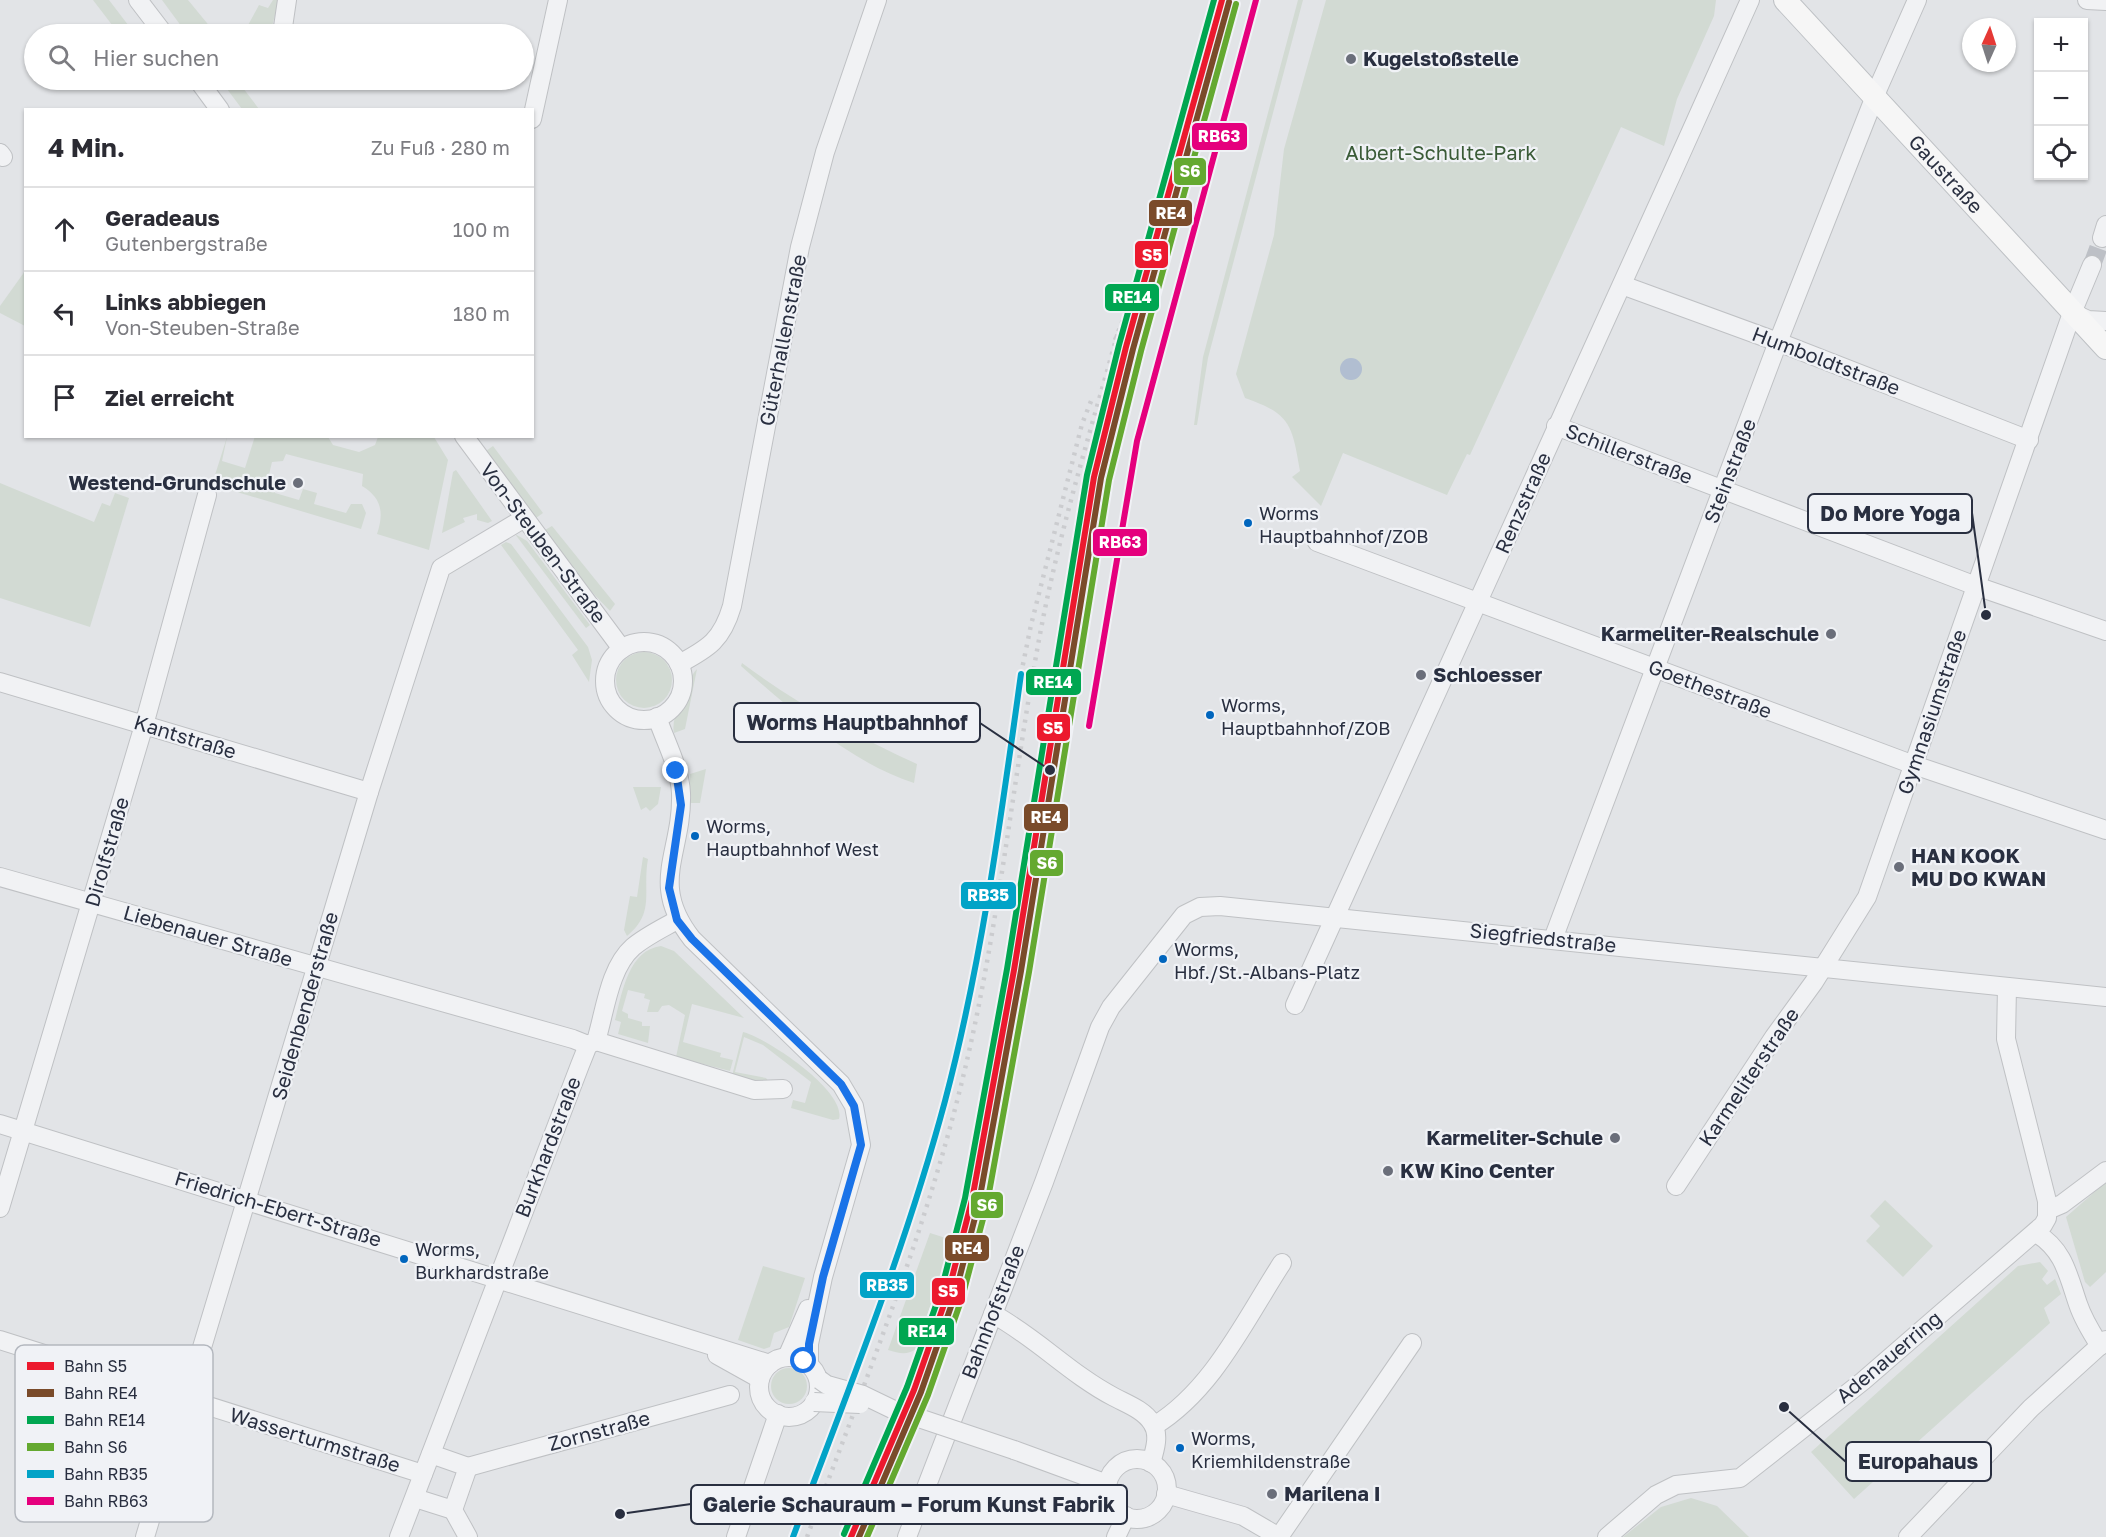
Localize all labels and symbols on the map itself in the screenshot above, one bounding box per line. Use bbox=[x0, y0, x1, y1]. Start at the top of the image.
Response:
north arrow bbox=[1962, 18, 2016, 72]
place label: Kugelstoßstelle bbox=[1363, 46, 1519, 70]
marker: Kugelstoßstelle bbox=[1344, 52, 1358, 66]
line badge: RB63 bbox=[1191, 122, 1248, 151]
text: RB63 bbox=[1198, 126, 1240, 146]
street label: Gaustraße bbox=[1904, 129, 1989, 218]
park label: Albert-Schulte-Park bbox=[1345, 140, 1537, 164]
line badge: S6 bbox=[1173, 157, 1207, 186]
text: S6 bbox=[1180, 161, 1200, 181]
line badge: RE4 bbox=[1148, 199, 1193, 227]
text: RE4 bbox=[1155, 203, 1187, 223]
line badge: S5 bbox=[1134, 240, 1169, 269]
text: S5 bbox=[1142, 245, 1162, 265]
street label: Güterhallenstraße bbox=[754, 252, 810, 428]
line badge: RE14 bbox=[1104, 283, 1160, 312]
text: RE14 bbox=[1112, 287, 1152, 307]
street label: Humboldtstraße bbox=[1749, 321, 1904, 399]
street label: Steinstraße bbox=[1698, 415, 1760, 526]
street label: Schillerstraße bbox=[1562, 418, 1696, 488]
street label: Renzstraße bbox=[1489, 448, 1555, 557]
street label: Von-Steuben-Straße bbox=[476, 458, 612, 627]
place label: Westend-Grundschule bbox=[68, 470, 286, 494]
marker: Westend-Grundschule bbox=[291, 476, 305, 490]
callout: Do More Yoga bbox=[1808, 494, 1972, 533]
text: Do More Yoga bbox=[1820, 500, 1960, 526]
place label: Worms Hauptbahnhof/ZOB bbox=[1259, 502, 1428, 547]
marker: Worms Hauptbahnhof/ZOB bbox=[1242, 517, 1254, 529]
line badge: RB63 bbox=[1092, 528, 1148, 557]
text: RB63 bbox=[1099, 532, 1141, 552]
place label: Karmeliter-Realschule bbox=[1601, 621, 1819, 645]
street label: Gymnasiumstraße bbox=[1892, 626, 1971, 797]
marker: Karmeliter-Realschule bbox=[1824, 627, 1838, 641]
street label: Goethestraße bbox=[1645, 654, 1775, 723]
place label: Schloesser bbox=[1433, 662, 1543, 686]
line badge: RE14 bbox=[1025, 668, 1082, 696]
marker: Schloesser bbox=[1414, 668, 1428, 682]
text: RE14 bbox=[1033, 672, 1073, 692]
place label: Worms, Hauptbahnhof/ZOB bbox=[1221, 694, 1390, 739]
callout: Worms Hauptbahnhof bbox=[734, 703, 980, 742]
street label: Kantstraße bbox=[131, 709, 239, 763]
text: Worms Hauptbahnhof bbox=[746, 709, 968, 735]
marker: Worms, Hauptbahnhof/ZOB bbox=[1204, 709, 1216, 721]
line badge: S5 bbox=[1036, 713, 1071, 742]
text: S5 bbox=[1043, 718, 1063, 738]
route end bbox=[662, 757, 688, 783]
street label: Dirolfstraße bbox=[79, 794, 133, 909]
line badge: RE4 bbox=[1023, 803, 1069, 832]
text: RE4 bbox=[1030, 807, 1062, 827]
place label: Worms, Hauptbahnhof West bbox=[706, 815, 879, 860]
marker: Worms, Hauptbahnhof West bbox=[689, 830, 701, 842]
place label: HAN KOOK MU DO KWAN bbox=[1911, 843, 2046, 890]
line badge: S6 bbox=[1029, 849, 1064, 877]
text: S6 bbox=[1037, 853, 1057, 873]
marker: HAN KOOK MU DO KWAN bbox=[1892, 860, 1906, 874]
line badge: RB35 bbox=[960, 881, 1017, 910]
text: RB35 bbox=[967, 885, 1009, 905]
street label: Liebenauer Straße bbox=[121, 899, 296, 971]
street label: Seidenbenderstraße bbox=[266, 909, 342, 1103]
street label: Siegfriedstraße bbox=[1469, 917, 1618, 957]
place label: Worms, Hbf./St.-Albans-Platz bbox=[1174, 938, 1360, 983]
marker: Worms, Hbf./St.-Albans-Platz bbox=[1157, 953, 1169, 965]
street label: Karmeliterstraße bbox=[1693, 1003, 1803, 1150]
street label: Burkhardstraße bbox=[509, 1073, 585, 1220]
place label: Karmeliter-Schule bbox=[1426, 1125, 1603, 1149]
marker: Karmeliter-Schule bbox=[1608, 1131, 1622, 1145]
place label: KW Kino Center bbox=[1400, 1158, 1555, 1182]
marker: KW Kino Center bbox=[1381, 1164, 1395, 1178]
street label: Friedrich-Ebert-Straße bbox=[172, 1165, 385, 1251]
line badge: S6 bbox=[970, 1191, 1004, 1219]
text: S6 bbox=[977, 1195, 997, 1215]
line badge: RE4 bbox=[944, 1234, 990, 1262]
place label: Worms, Burkhardstraße bbox=[415, 1238, 549, 1283]
text: RE4 bbox=[951, 1238, 983, 1258]
street label: Bahnhofstraße bbox=[956, 1241, 1029, 1382]
marker: Worms, Burkhardstraße bbox=[398, 1253, 410, 1265]
line badge: RB35 bbox=[859, 1271, 915, 1299]
text: RB35 bbox=[866, 1275, 908, 1295]
line badge: S5 bbox=[931, 1277, 966, 1306]
text: S5 bbox=[938, 1281, 958, 1301]
street label: Adenauerring bbox=[1831, 1305, 1946, 1407]
line badge: RE14 bbox=[898, 1317, 955, 1346]
text: RE14 bbox=[907, 1321, 947, 1341]
legend bbox=[15, 1345, 213, 1522]
route start bbox=[790, 1347, 816, 1373]
text: Bahn S5 bbox=[64, 1356, 127, 1376]
text: Bahn RE4 bbox=[64, 1383, 138, 1403]
street label: Wasserturmstraße bbox=[227, 1402, 403, 1476]
street label: Zornstraße bbox=[545, 1405, 652, 1455]
text: Bahn RE14 bbox=[64, 1410, 146, 1430]
place label: Worms, Kriemhildenstraße bbox=[1191, 1427, 1350, 1472]
text: Bahn S6 bbox=[64, 1437, 127, 1457]
marker: Worms, Kriemhildenstraße bbox=[1174, 1442, 1186, 1454]
callout: Europahaus bbox=[1846, 1442, 1991, 1481]
text: Europahaus bbox=[1858, 1448, 1978, 1474]
text: Bahn RB35 bbox=[64, 1464, 148, 1484]
place label: Marilena I bbox=[1284, 1481, 1381, 1505]
callout: Galerie Schauraum – Forum Kunst Fabrik bbox=[691, 1485, 1127, 1524]
marker: Marilena I bbox=[1265, 1487, 1279, 1501]
text: Bahn RB63 bbox=[64, 1491, 148, 1511]
text: Galerie Schauraum – Forum Kunst Fabrik bbox=[703, 1491, 1115, 1517]

